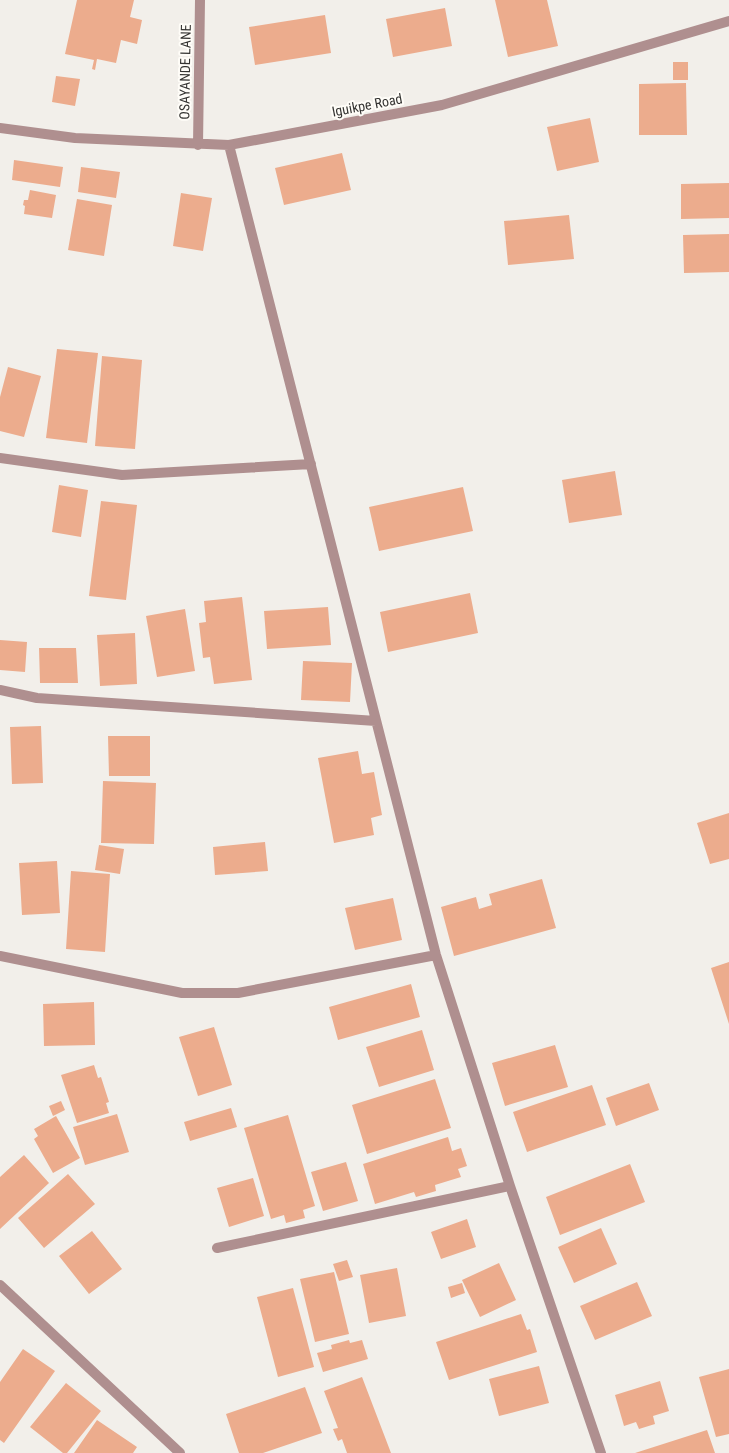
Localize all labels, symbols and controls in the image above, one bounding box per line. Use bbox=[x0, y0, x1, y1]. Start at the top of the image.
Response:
street label: OSAYANDE LANE bbox=[176, 24, 194, 120]
street label: Iguikpe Road bbox=[330, 90, 404, 120]

